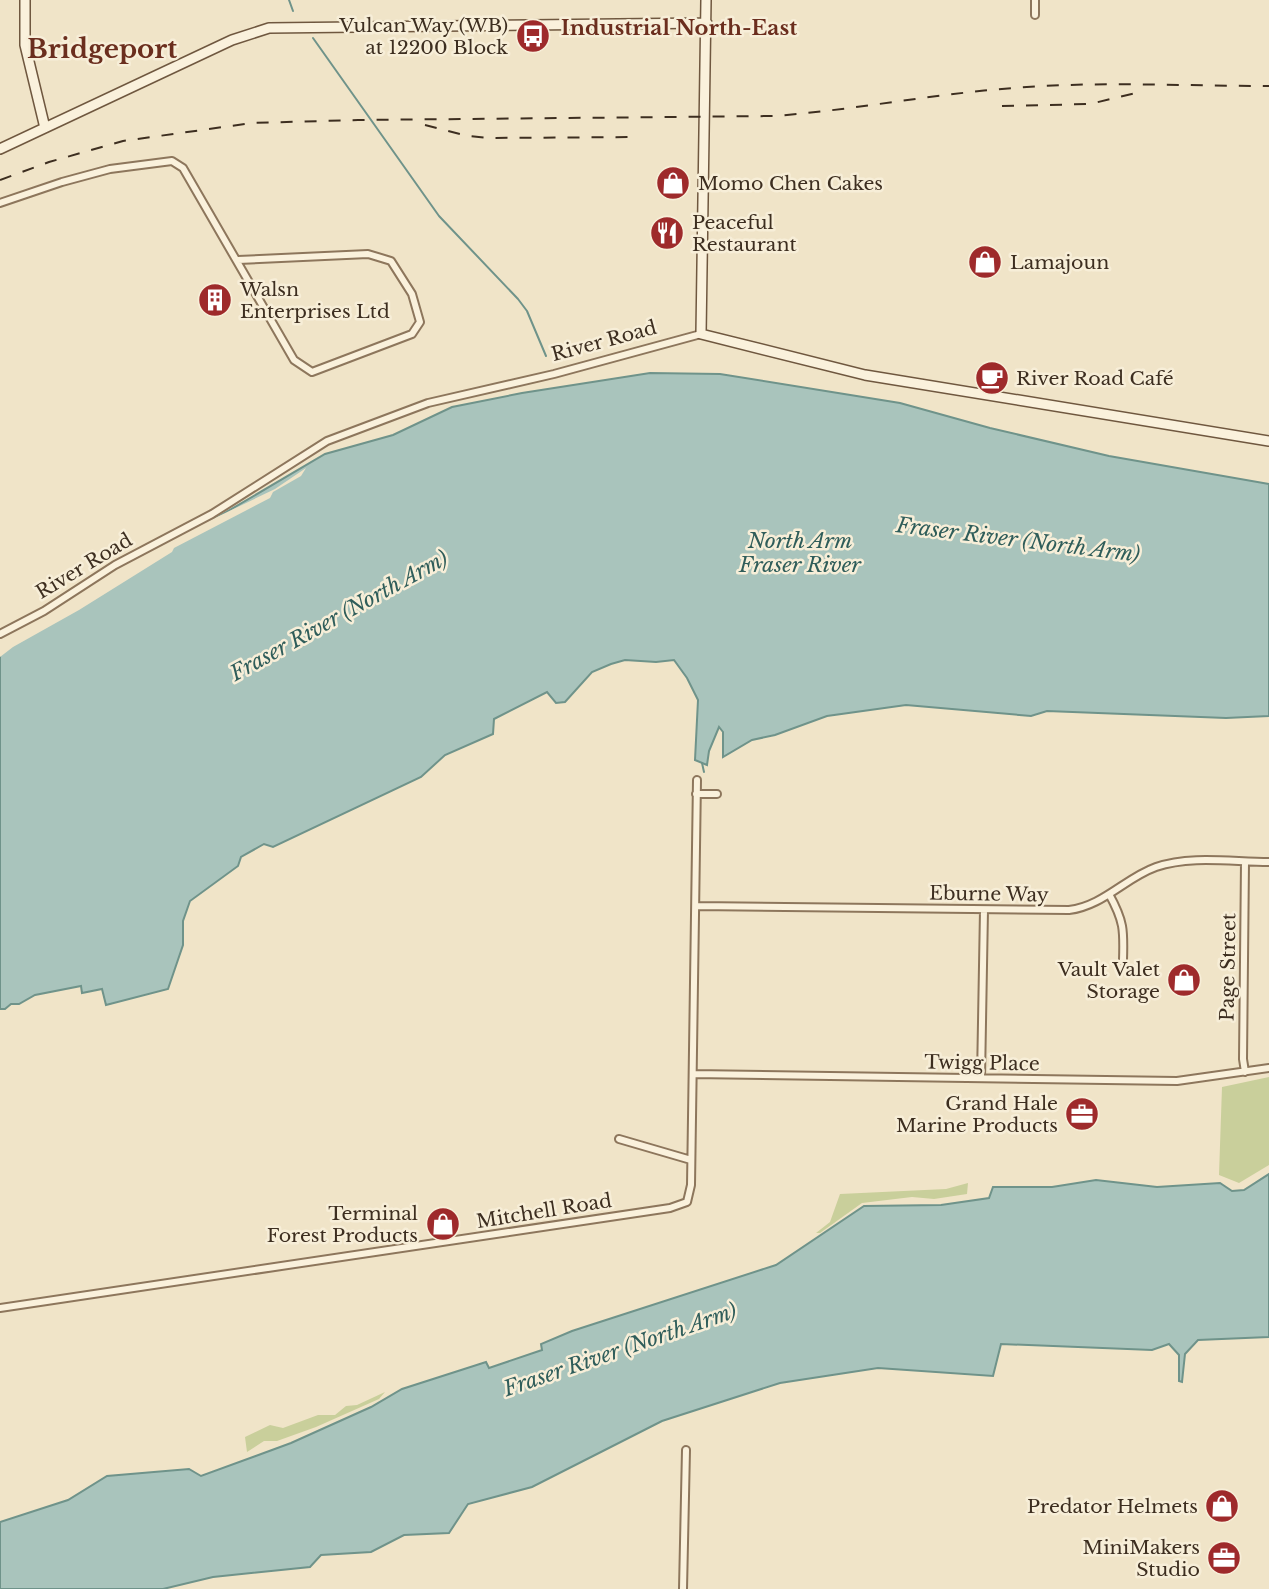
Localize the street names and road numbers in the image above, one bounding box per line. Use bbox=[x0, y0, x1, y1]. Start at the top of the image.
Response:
street label: River Road bbox=[549, 316, 659, 366]
street label: River Road bbox=[32, 528, 136, 604]
street label: Eburne Way bbox=[929, 881, 1049, 907]
street label: Page Street bbox=[1216, 912, 1240, 1021]
street label: Twigg Place bbox=[924, 1050, 1040, 1076]
street label: Mitchell Road bbox=[475, 1189, 614, 1233]

